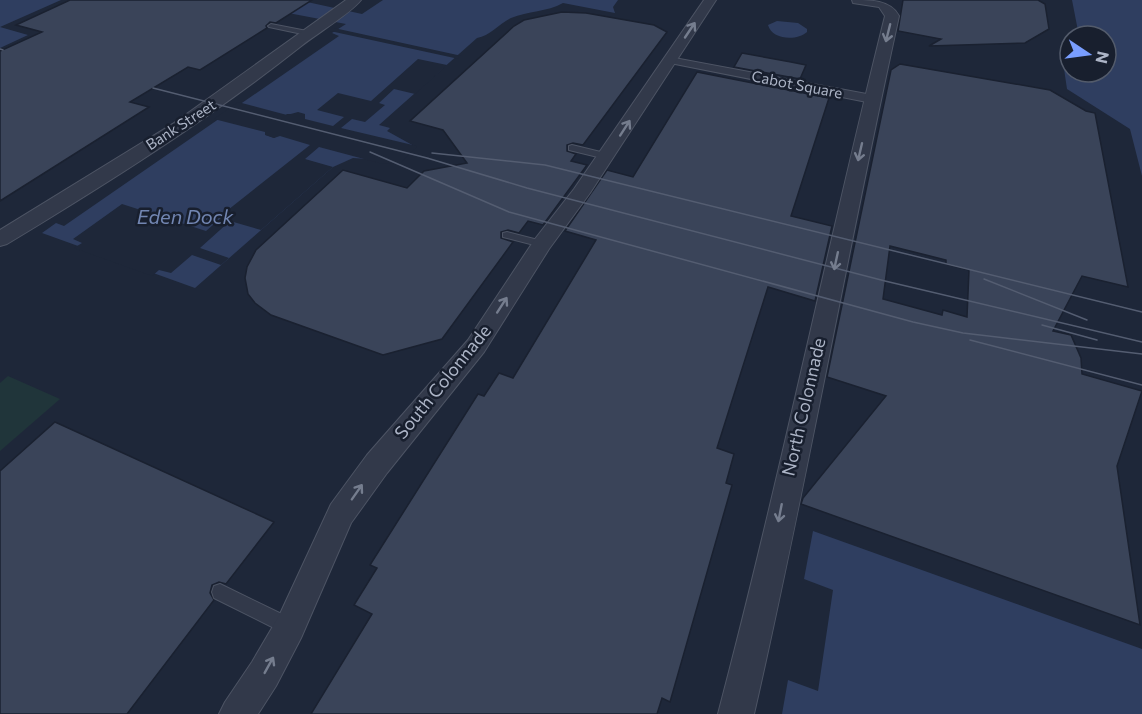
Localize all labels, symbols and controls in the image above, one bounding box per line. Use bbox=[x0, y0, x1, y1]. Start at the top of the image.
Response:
one-way arrow bbox=[684, 22, 696, 39]
one-way arrow bbox=[881, 24, 893, 43]
north arrow bbox=[1058, 24, 1118, 84]
text: N bbox=[1092, 50, 1114, 65]
street label: Cabot Square bbox=[750, 66, 844, 102]
street label: Bank Street bbox=[142, 95, 219, 153]
one-way arrow bbox=[619, 119, 632, 136]
one-way arrow bbox=[854, 141, 865, 161]
water label: Eden Dock bbox=[137, 204, 234, 228]
one-way arrow bbox=[830, 251, 841, 271]
one-way arrow bbox=[497, 297, 509, 314]
street label: South Colonnade bbox=[389, 320, 495, 443]
street label: North Colonnade bbox=[776, 336, 830, 478]
one-way arrow bbox=[351, 484, 363, 500]
one-way arrow bbox=[774, 503, 785, 523]
one-way arrow bbox=[263, 657, 275, 674]

